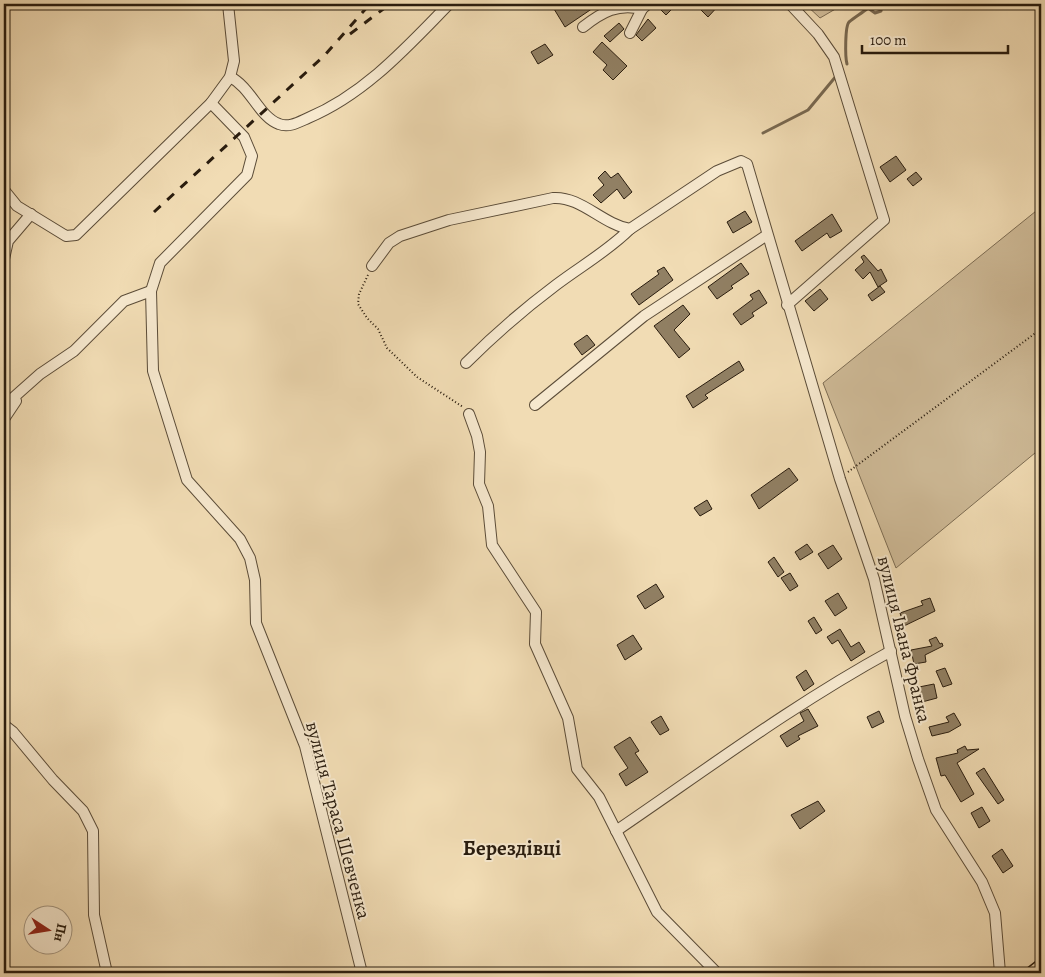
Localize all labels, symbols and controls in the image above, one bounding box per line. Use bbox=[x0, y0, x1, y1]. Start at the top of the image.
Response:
scale bar bbox=[862, 22, 1009, 54]
text: 100 m bbox=[870, 30, 907, 50]
street label: вулиця Івана Франка bbox=[871, 553, 937, 726]
street label: вулиця Тараса Шевченка bbox=[299, 718, 377, 922]
district label: Берездівці bbox=[463, 834, 561, 862]
north arrow bbox=[22, 904, 72, 954]
text: Пн bbox=[49, 922, 71, 944]

